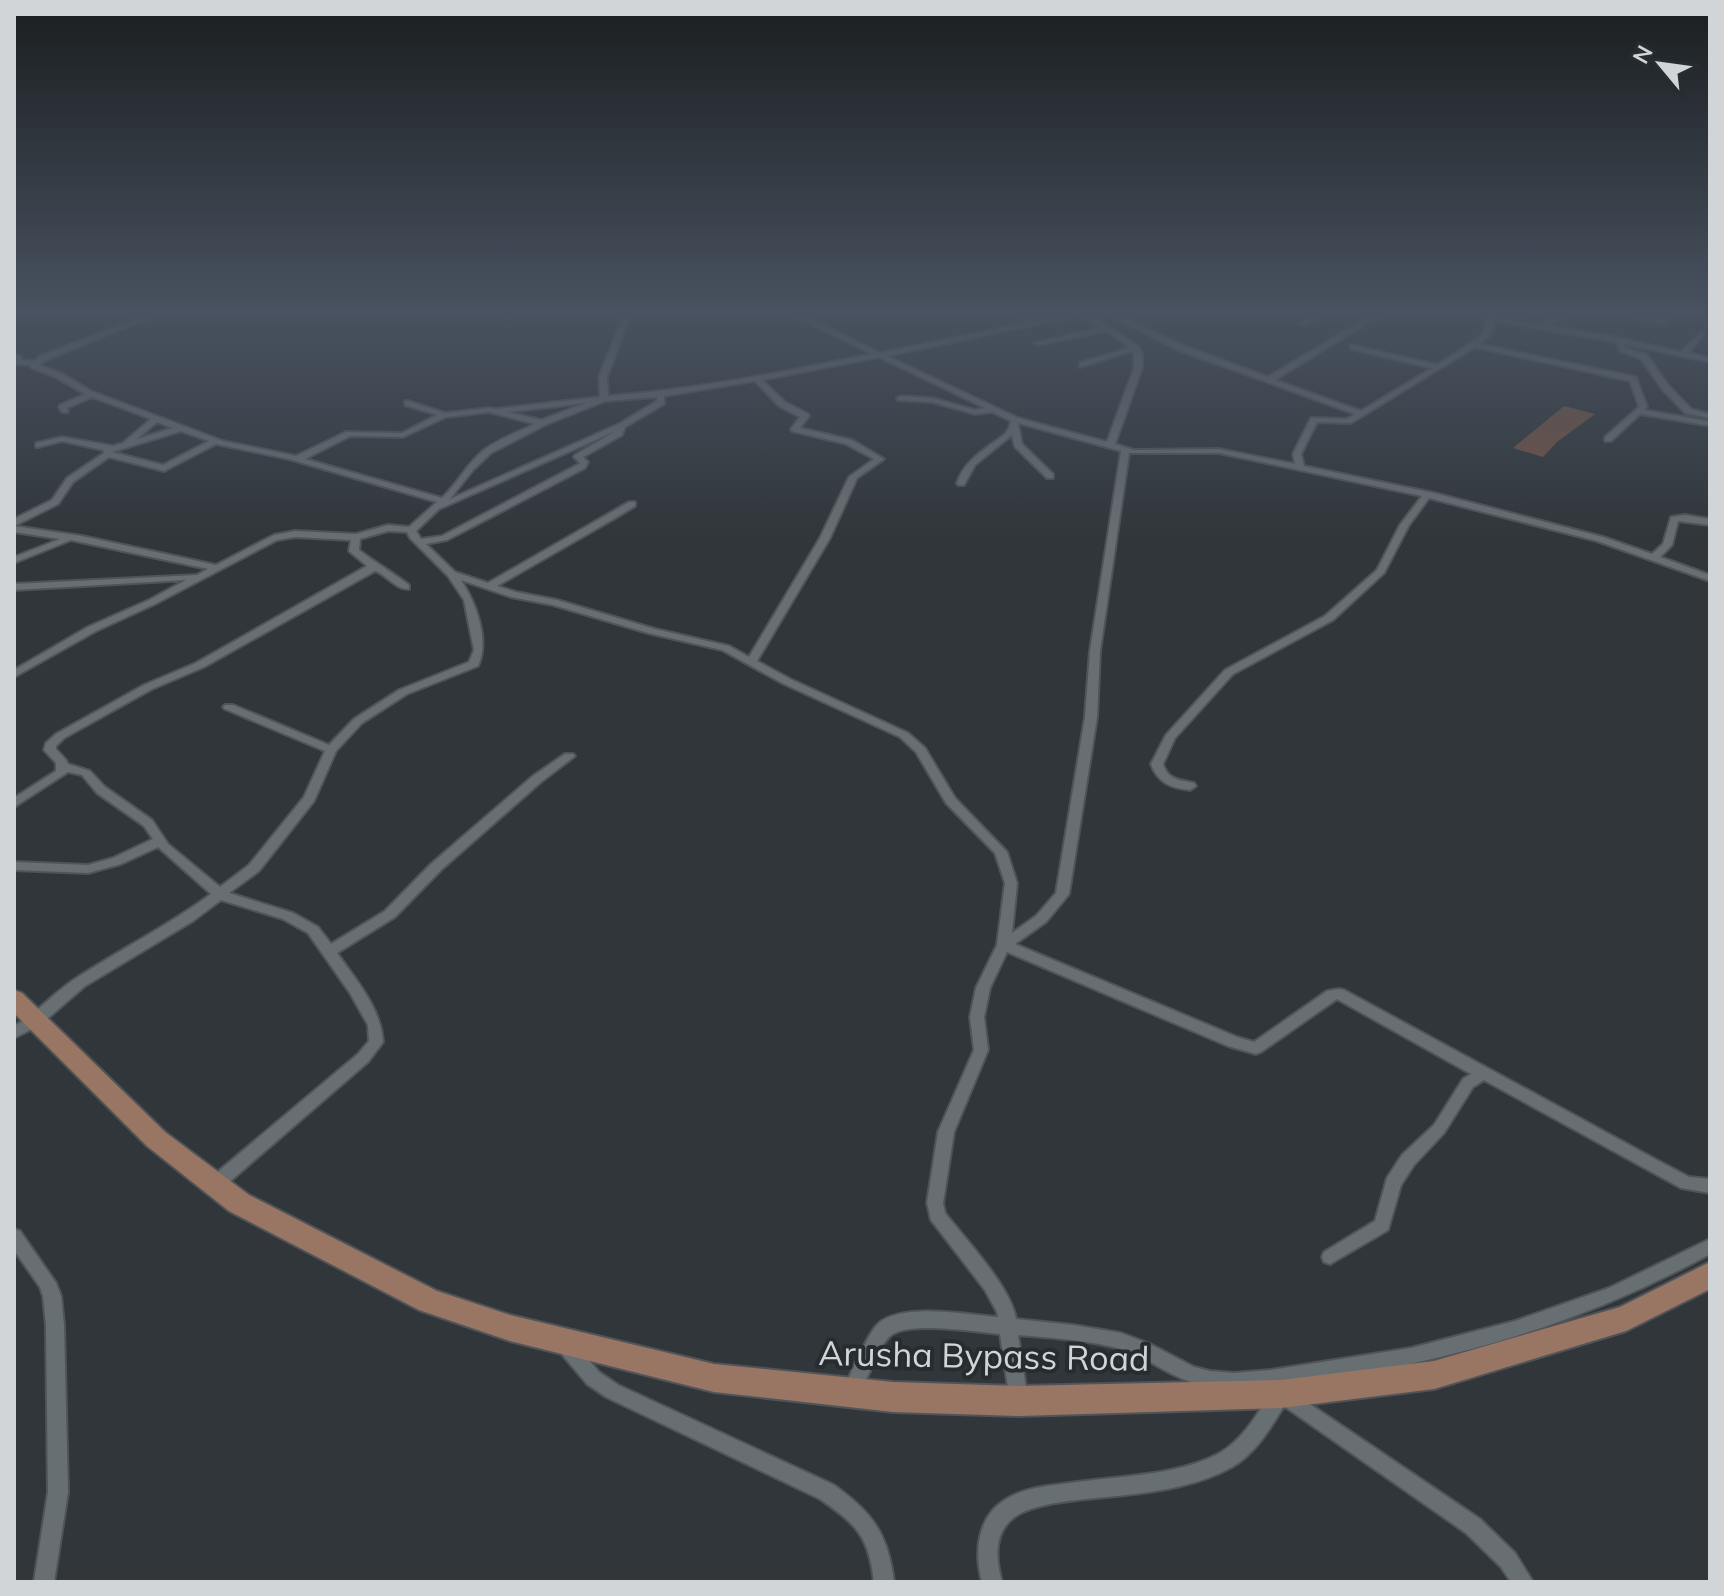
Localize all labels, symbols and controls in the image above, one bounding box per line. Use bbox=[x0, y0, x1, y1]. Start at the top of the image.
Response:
north arrow bbox=[1620, 24, 1700, 104]
text: N bbox=[1626, 40, 1659, 68]
street label: Arusha Bypass Road bbox=[818, 1331, 1150, 1380]

